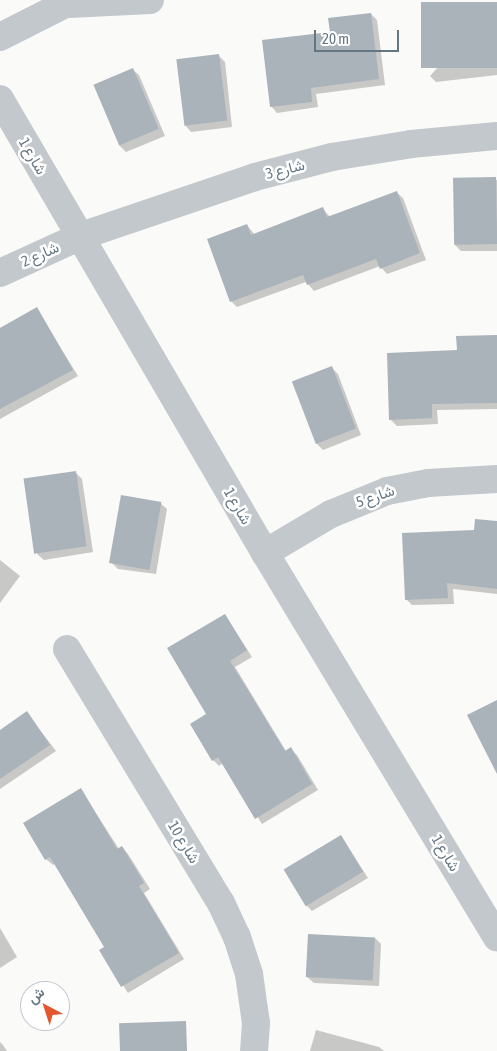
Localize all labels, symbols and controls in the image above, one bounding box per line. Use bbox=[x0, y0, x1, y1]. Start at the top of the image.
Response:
scale bar bbox=[317, 20, 402, 52]
text: 20 m bbox=[322, 30, 349, 47]
street label: شارع 1 bbox=[15, 134, 51, 178]
street label: شارع 3 bbox=[264, 156, 306, 182]
street label: شارع 2 bbox=[18, 238, 62, 270]
street label: شارع 5 bbox=[354, 481, 396, 511]
street label: شارع 1 bbox=[220, 484, 256, 528]
street label: شارع 10 bbox=[164, 818, 204, 866]
street label: شارع 1 bbox=[428, 832, 464, 874]
north arrow bbox=[20, 981, 70, 1031]
text: ش bbox=[24, 984, 48, 1007]

